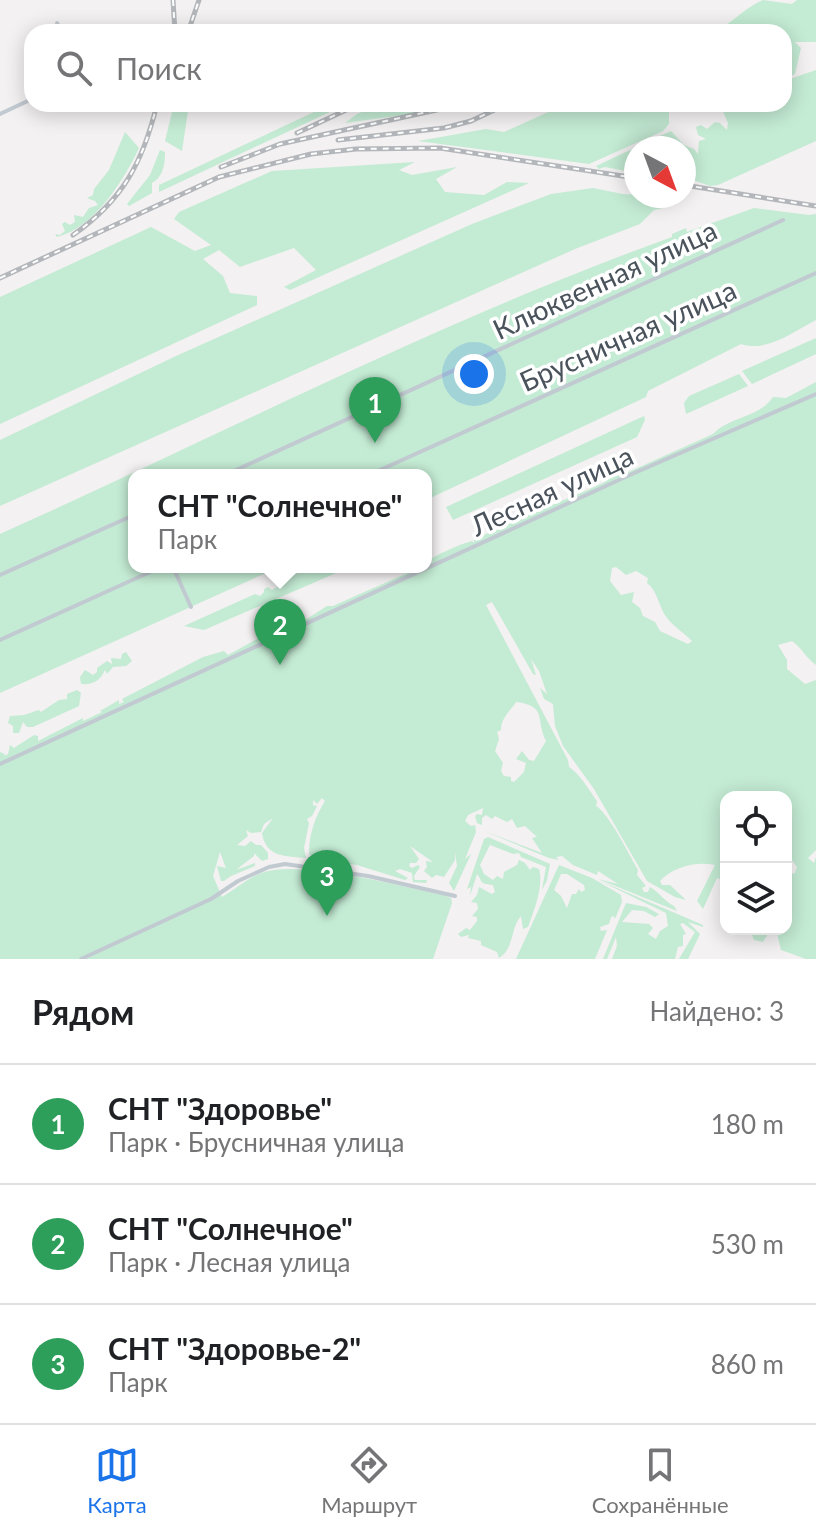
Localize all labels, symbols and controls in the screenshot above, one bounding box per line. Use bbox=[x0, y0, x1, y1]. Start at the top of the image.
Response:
search box bbox=[24, 24, 792, 112]
icon: search bbox=[52, 46, 96, 90]
text: Поиск bbox=[116, 50, 202, 86]
north arrow bbox=[624, 136, 696, 208]
street label: Клюквенная улица bbox=[487, 212, 722, 346]
street label: Брусничная улица bbox=[514, 272, 741, 398]
your location bbox=[454, 354, 494, 394]
pin: 1 bbox=[349, 377, 401, 443]
street label: Лесная улица bbox=[464, 438, 638, 543]
popup bbox=[128, 469, 432, 573]
text: СНТ "Солнечное" bbox=[158, 487, 402, 523]
text: Парк bbox=[158, 523, 217, 555]
pin: 2 bbox=[254, 599, 306, 665]
map controls bbox=[720, 791, 792, 935]
button: locate bbox=[720, 791, 792, 863]
pin: 3 bbox=[301, 850, 353, 916]
button: layers bbox=[720, 863, 792, 935]
text: Рядом bbox=[32, 991, 134, 1032]
text: Найдено: 3 bbox=[649, 995, 784, 1027]
text: СНТ "Здоровье" bbox=[108, 1090, 332, 1126]
text: 1 bbox=[50, 1108, 66, 1140]
text: 180 m bbox=[711, 1108, 784, 1140]
text: Парк · Брусничная улица bbox=[108, 1126, 404, 1158]
text: СНТ "Солнечное" bbox=[108, 1210, 353, 1246]
text: 2 bbox=[50, 1228, 66, 1260]
text: 530 m bbox=[711, 1228, 784, 1260]
text: Парк · Лесная улица bbox=[108, 1246, 350, 1278]
text: СНТ "Здоровье-2" bbox=[108, 1330, 361, 1366]
text: 3 bbox=[50, 1348, 66, 1380]
text: 860 m bbox=[711, 1348, 784, 1380]
text: Парк bbox=[108, 1366, 168, 1398]
tab: Карта bbox=[87, 1443, 147, 1518]
tab: Маршрут bbox=[321, 1443, 417, 1518]
tab: Сохранённые bbox=[592, 1443, 729, 1518]

